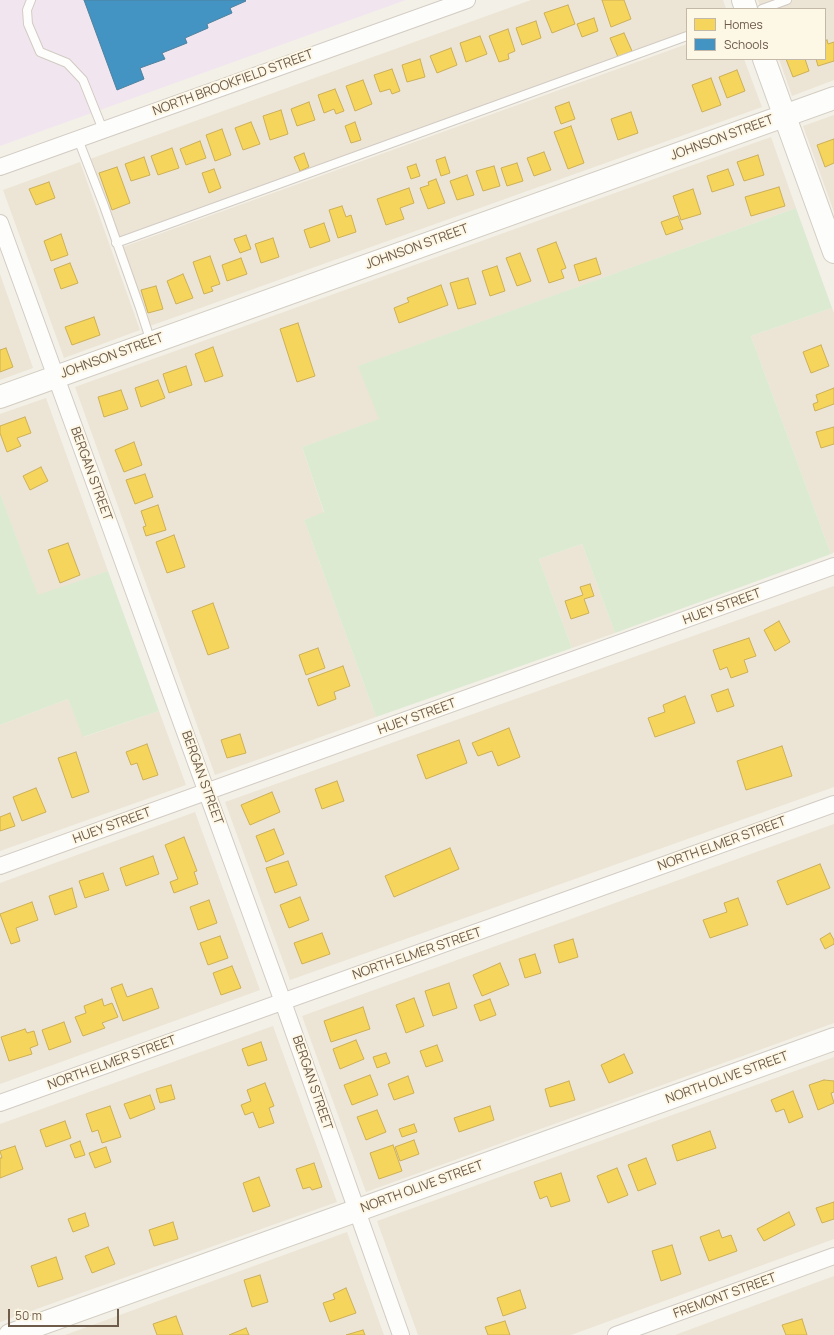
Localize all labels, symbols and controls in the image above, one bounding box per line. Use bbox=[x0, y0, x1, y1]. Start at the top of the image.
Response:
legend bbox=[686, 8, 826, 60]
text: Homes bbox=[724, 16, 763, 33]
text: Schools bbox=[724, 36, 768, 53]
street label: NORTH BROOKFIELD STREET bbox=[150, 47, 316, 119]
street label: JOHNSON STREET bbox=[668, 112, 776, 164]
street label: JOHNSON STREET bbox=[363, 221, 471, 273]
street label: JOHNSON STREET bbox=[58, 330, 166, 382]
street label: BERGAN STREET bbox=[67, 425, 115, 523]
street label: HUEY STREET bbox=[681, 586, 763, 628]
street label: HUEY STREET bbox=[376, 696, 458, 738]
street label: BERGAN STREET bbox=[178, 729, 226, 827]
street label: HUEY STREET bbox=[71, 805, 153, 847]
street label: NORTH ELMER STREET bbox=[656, 814, 788, 874]
street label: NORTH ELMER STREET bbox=[350, 925, 484, 983]
street label: NORTH ELMER STREET bbox=[46, 1033, 178, 1093]
street label: BERGAN STREET bbox=[289, 1034, 335, 1132]
street label: NORTH OLIVE STREET bbox=[664, 1049, 790, 1107]
street label: NORTH OLIVE STREET bbox=[359, 1158, 485, 1216]
street label: FREMONT STREET bbox=[671, 1270, 779, 1322]
scale bar bbox=[10, 1301, 121, 1327]
text: 50 m bbox=[15, 1307, 42, 1324]

